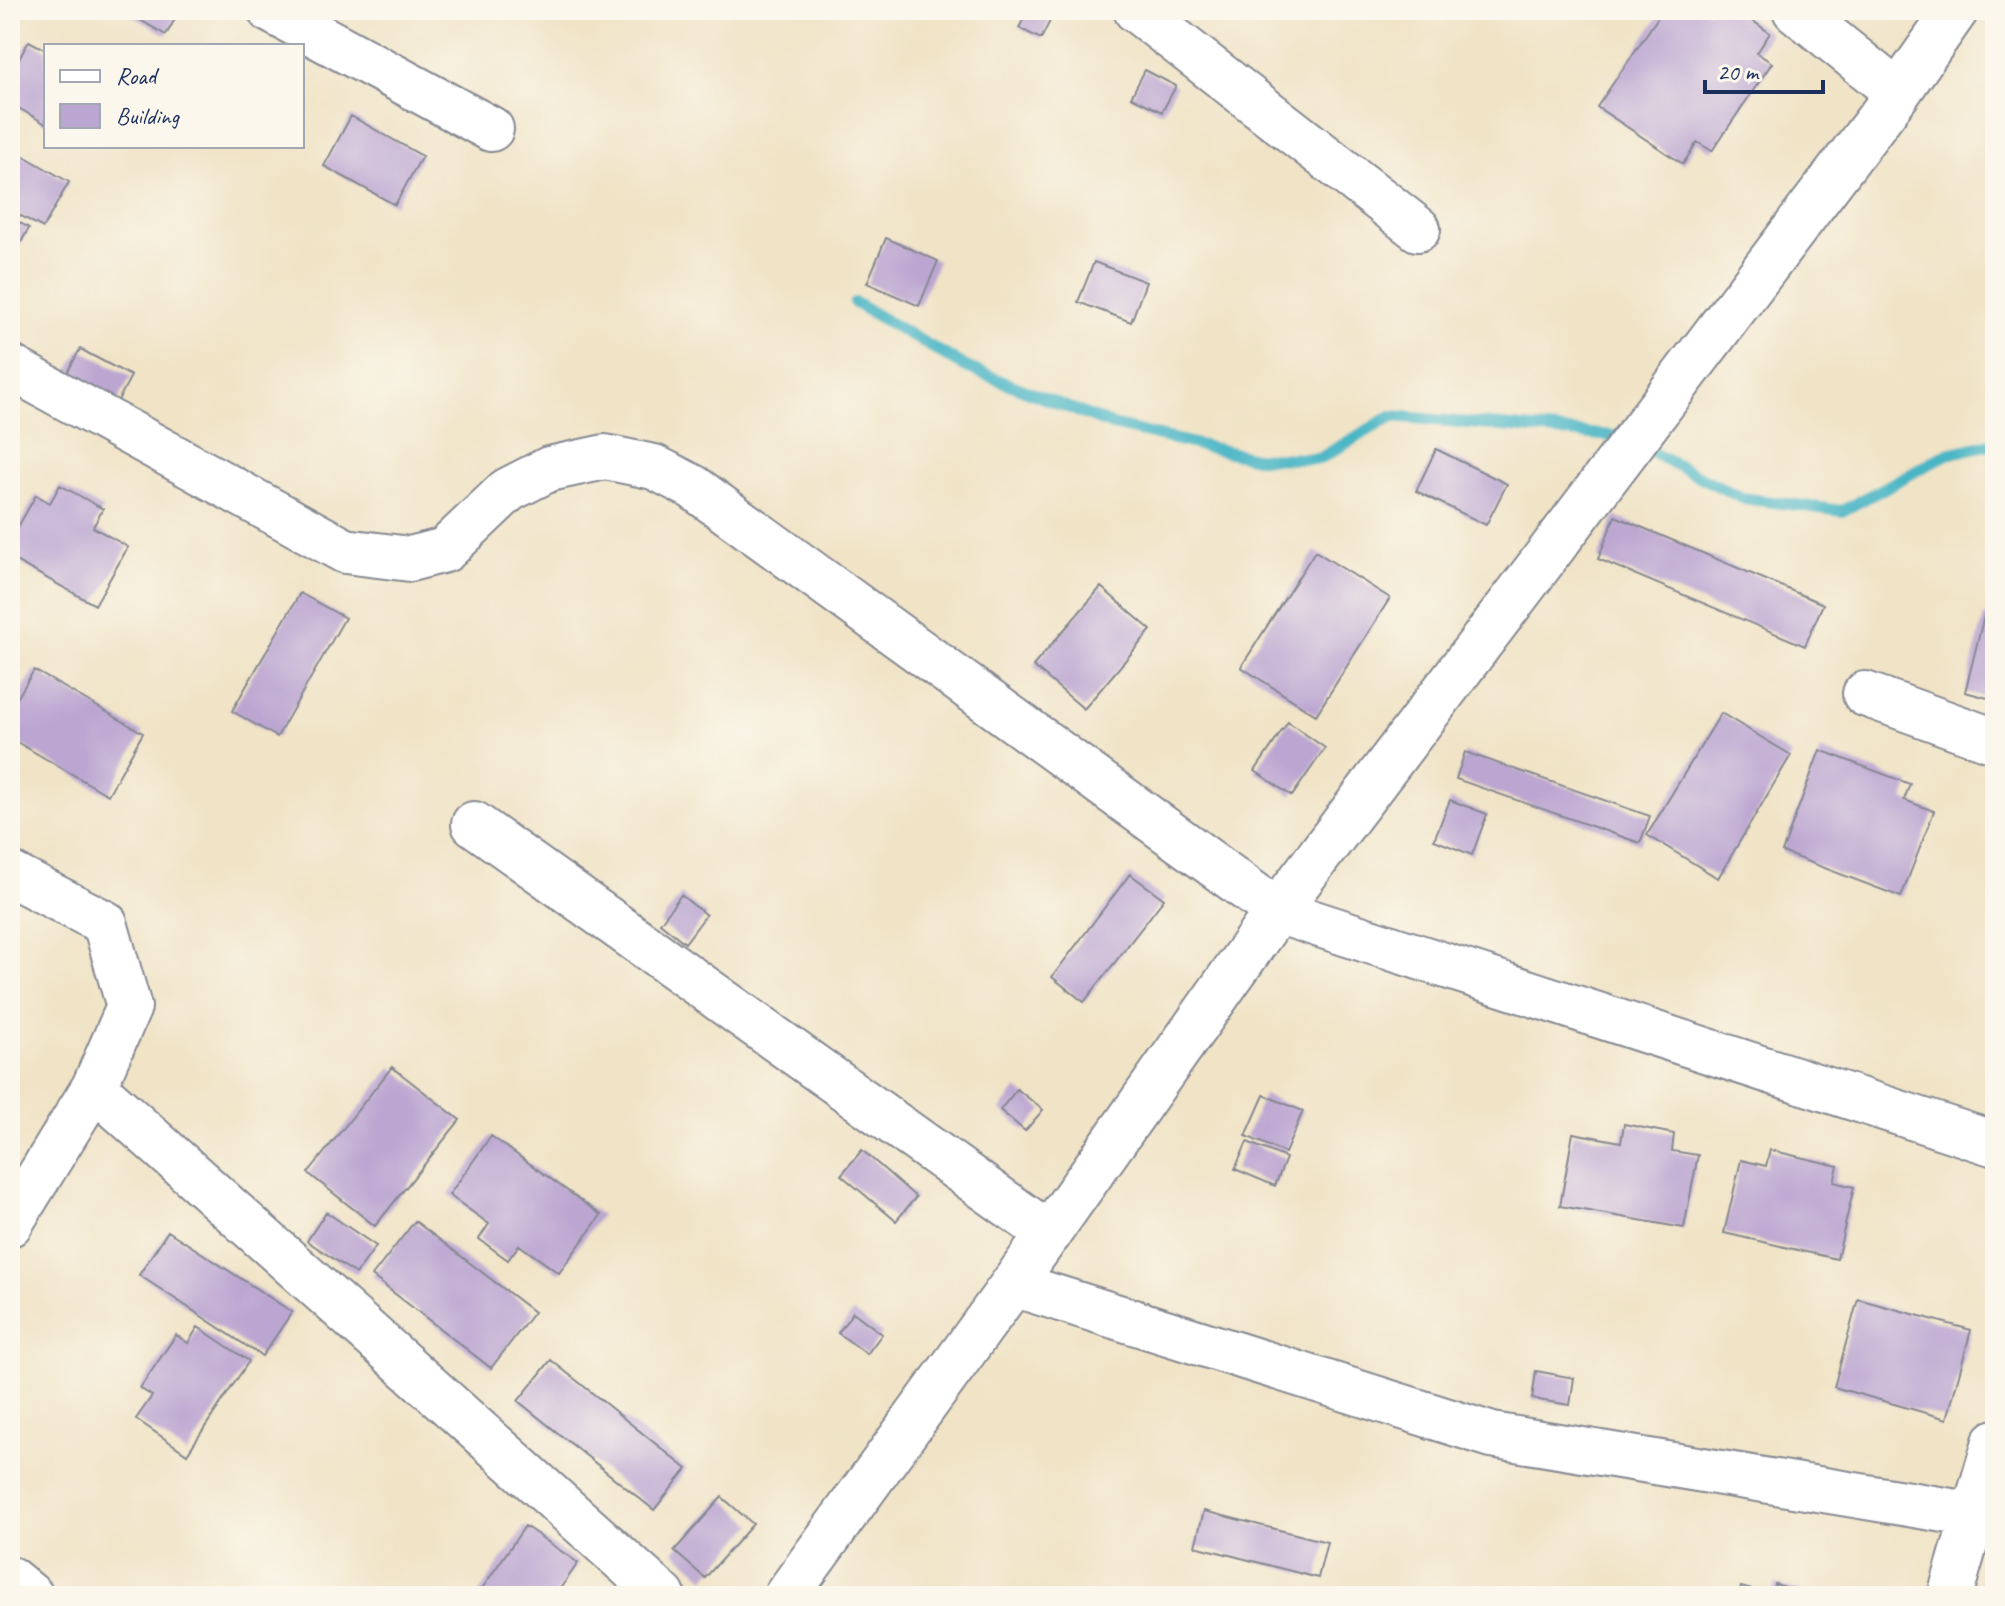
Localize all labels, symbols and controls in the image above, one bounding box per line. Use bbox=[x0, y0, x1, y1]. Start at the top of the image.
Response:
legend bbox=[44, 44, 304, 148]
scale bar bbox=[1705, 44, 1823, 94]
text: 20 m bbox=[1717, 57, 1760, 87]
text: Road bbox=[116, 61, 160, 91]
text: Building bbox=[116, 101, 181, 131]

